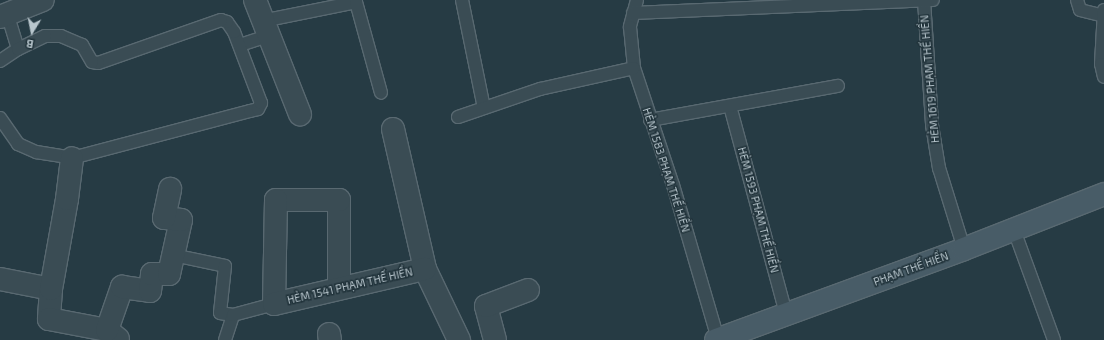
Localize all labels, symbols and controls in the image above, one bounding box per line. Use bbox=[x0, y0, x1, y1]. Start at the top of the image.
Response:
north arrow bbox=[12, 12, 52, 52]
street label: HẺM 1619 PHẠM THẾ HIỂN bbox=[918, 14, 942, 144]
text: B bbox=[25, 37, 34, 51]
street label: HẺM 1583 PHẠM THẾ HIỂN bbox=[640, 106, 692, 234]
street label: HẺM 1593 PHẠM THẾ HIỂN bbox=[735, 145, 781, 275]
street label: PHẠM THẾ HIỂN bbox=[871, 249, 951, 289]
street label: HẺM 1541 PHẠM THẾ HIỂN bbox=[286, 265, 414, 307]

